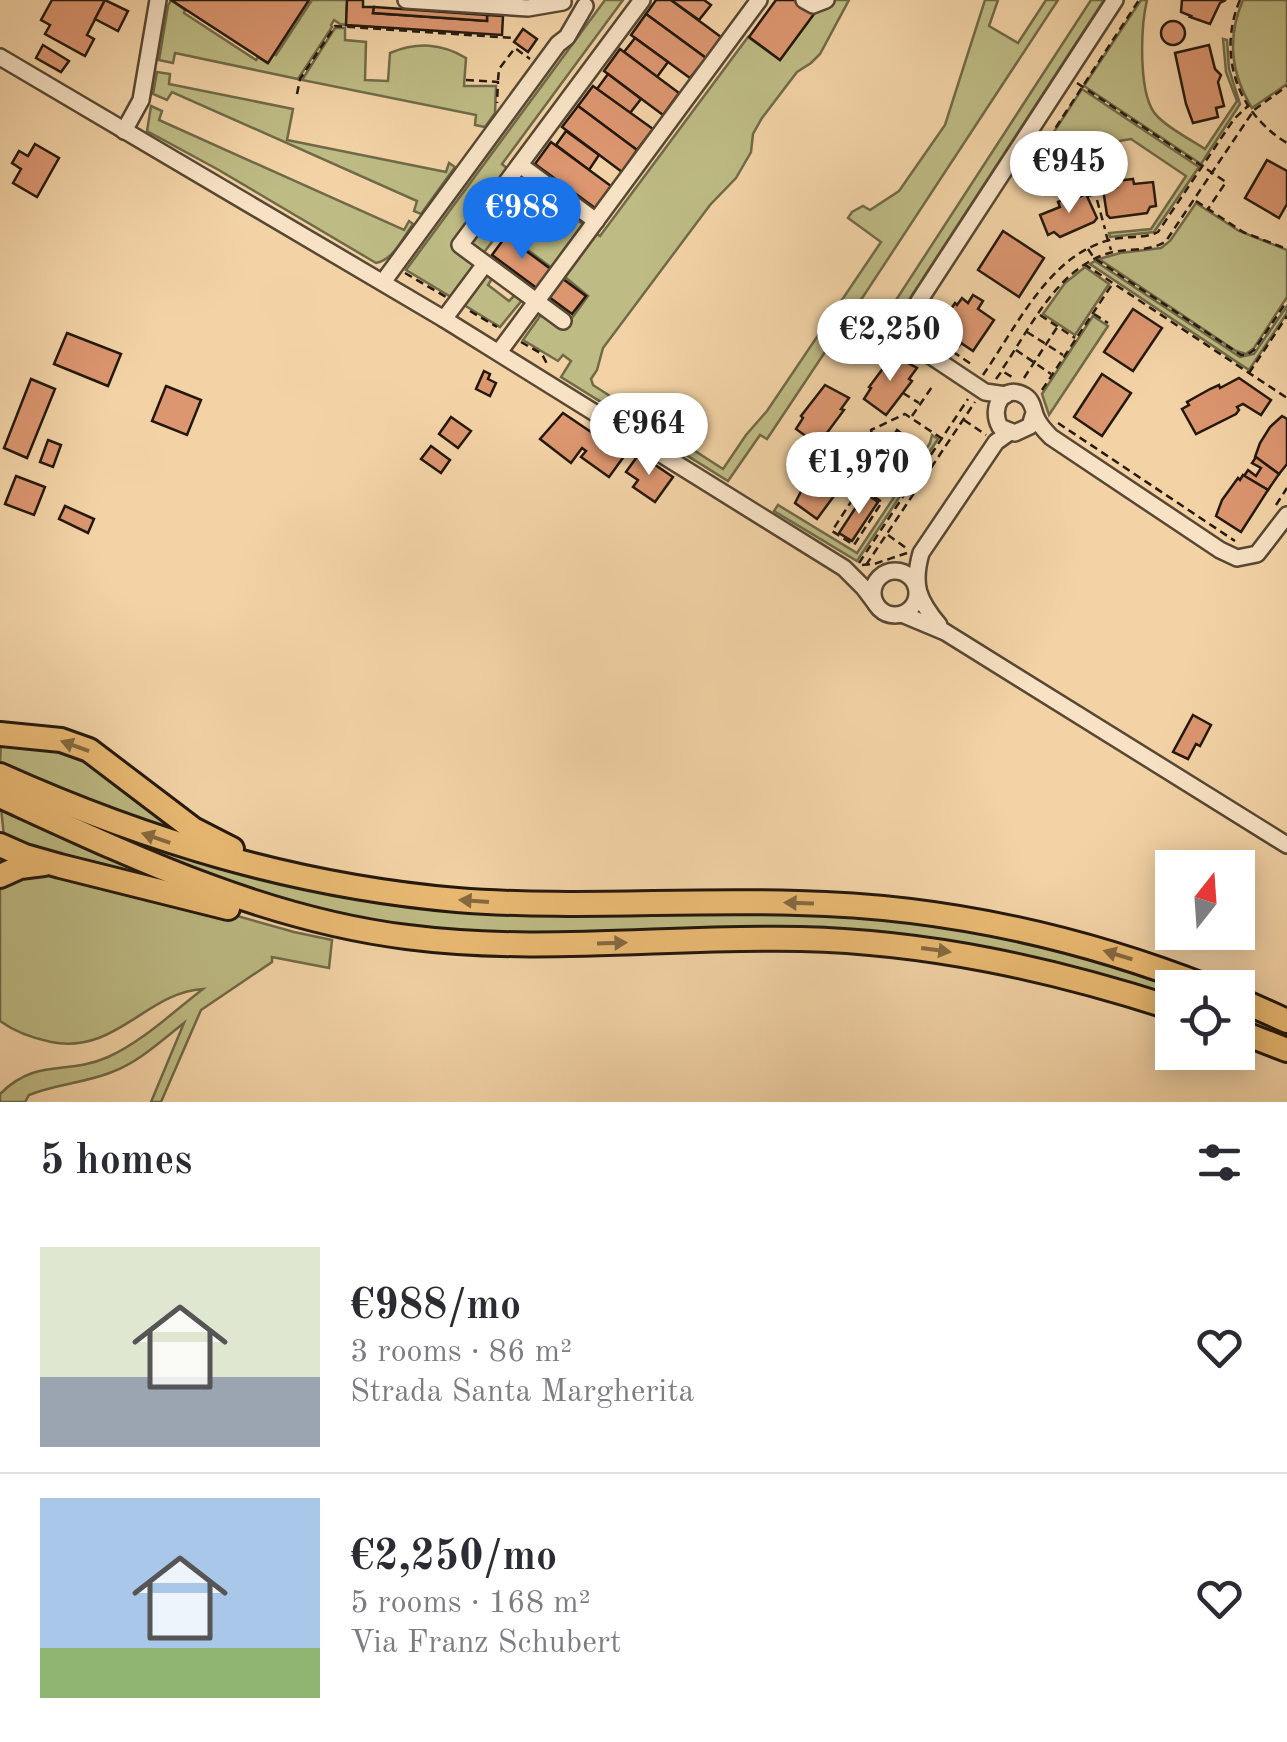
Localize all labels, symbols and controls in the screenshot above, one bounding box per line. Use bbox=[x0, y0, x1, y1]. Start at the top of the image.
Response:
pin: €945 bbox=[1010, 131, 1128, 216]
text: €945 bbox=[1032, 147, 1106, 179]
pin: €988 bbox=[463, 177, 581, 262]
text: €988 bbox=[485, 193, 559, 225]
pin: €2,250 bbox=[809, 299, 971, 384]
text: €2,250 bbox=[839, 315, 941, 347]
pin: €964 bbox=[590, 393, 708, 478]
text: €964 bbox=[612, 409, 686, 441]
pin: €1,970 bbox=[778, 432, 940, 517]
text: €1,970 bbox=[808, 448, 910, 480]
one-way arrow bbox=[60, 738, 90, 753]
one-way arrow bbox=[141, 830, 171, 845]
north arrow bbox=[1155, 850, 1255, 950]
map controls bbox=[1155, 850, 1255, 1070]
one-way arrow bbox=[457, 892, 489, 908]
one-way arrow bbox=[782, 894, 814, 910]
one-way arrow bbox=[596, 935, 628, 951]
one-way arrow bbox=[921, 943, 952, 959]
one-way arrow bbox=[1103, 947, 1133, 962]
button: locate bbox=[1155, 970, 1255, 1070]
icon: filters bbox=[1192, 1135, 1247, 1190]
text: 5 homes bbox=[40, 1141, 192, 1183]
text: €988/mo bbox=[350, 1286, 521, 1328]
icon: home bbox=[120, 1287, 240, 1407]
icon: heart bbox=[1192, 1320, 1247, 1375]
text: 3 rooms · 86 m² bbox=[350, 1337, 572, 1369]
text: Strada Santa Margherita bbox=[350, 1377, 694, 1409]
text: €2,250/mo bbox=[350, 1537, 557, 1579]
icon: home bbox=[120, 1538, 240, 1658]
icon: heart bbox=[1192, 1571, 1247, 1626]
text: 5 rooms · 168 m² bbox=[350, 1588, 591, 1620]
text: Via Franz Schubert bbox=[350, 1628, 621, 1660]

